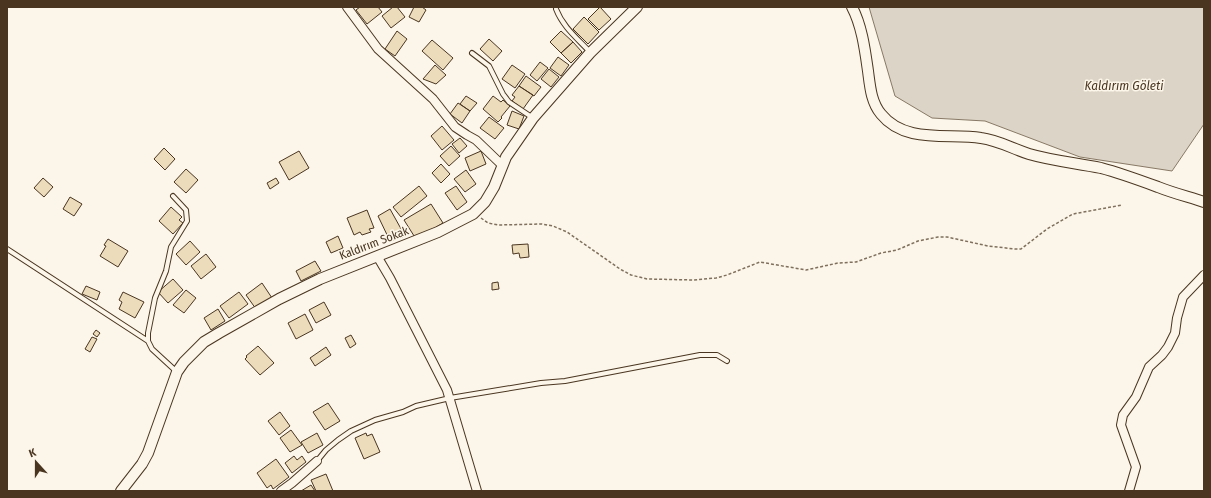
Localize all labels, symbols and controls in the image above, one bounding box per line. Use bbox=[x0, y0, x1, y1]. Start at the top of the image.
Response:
water label: Kaldırım Göleti bbox=[1085, 78, 1164, 93]
street label: Kaldırım Sokak bbox=[337, 223, 411, 263]
north arrow bbox=[16, 442, 56, 482]
text: K bbox=[27, 446, 38, 460]

